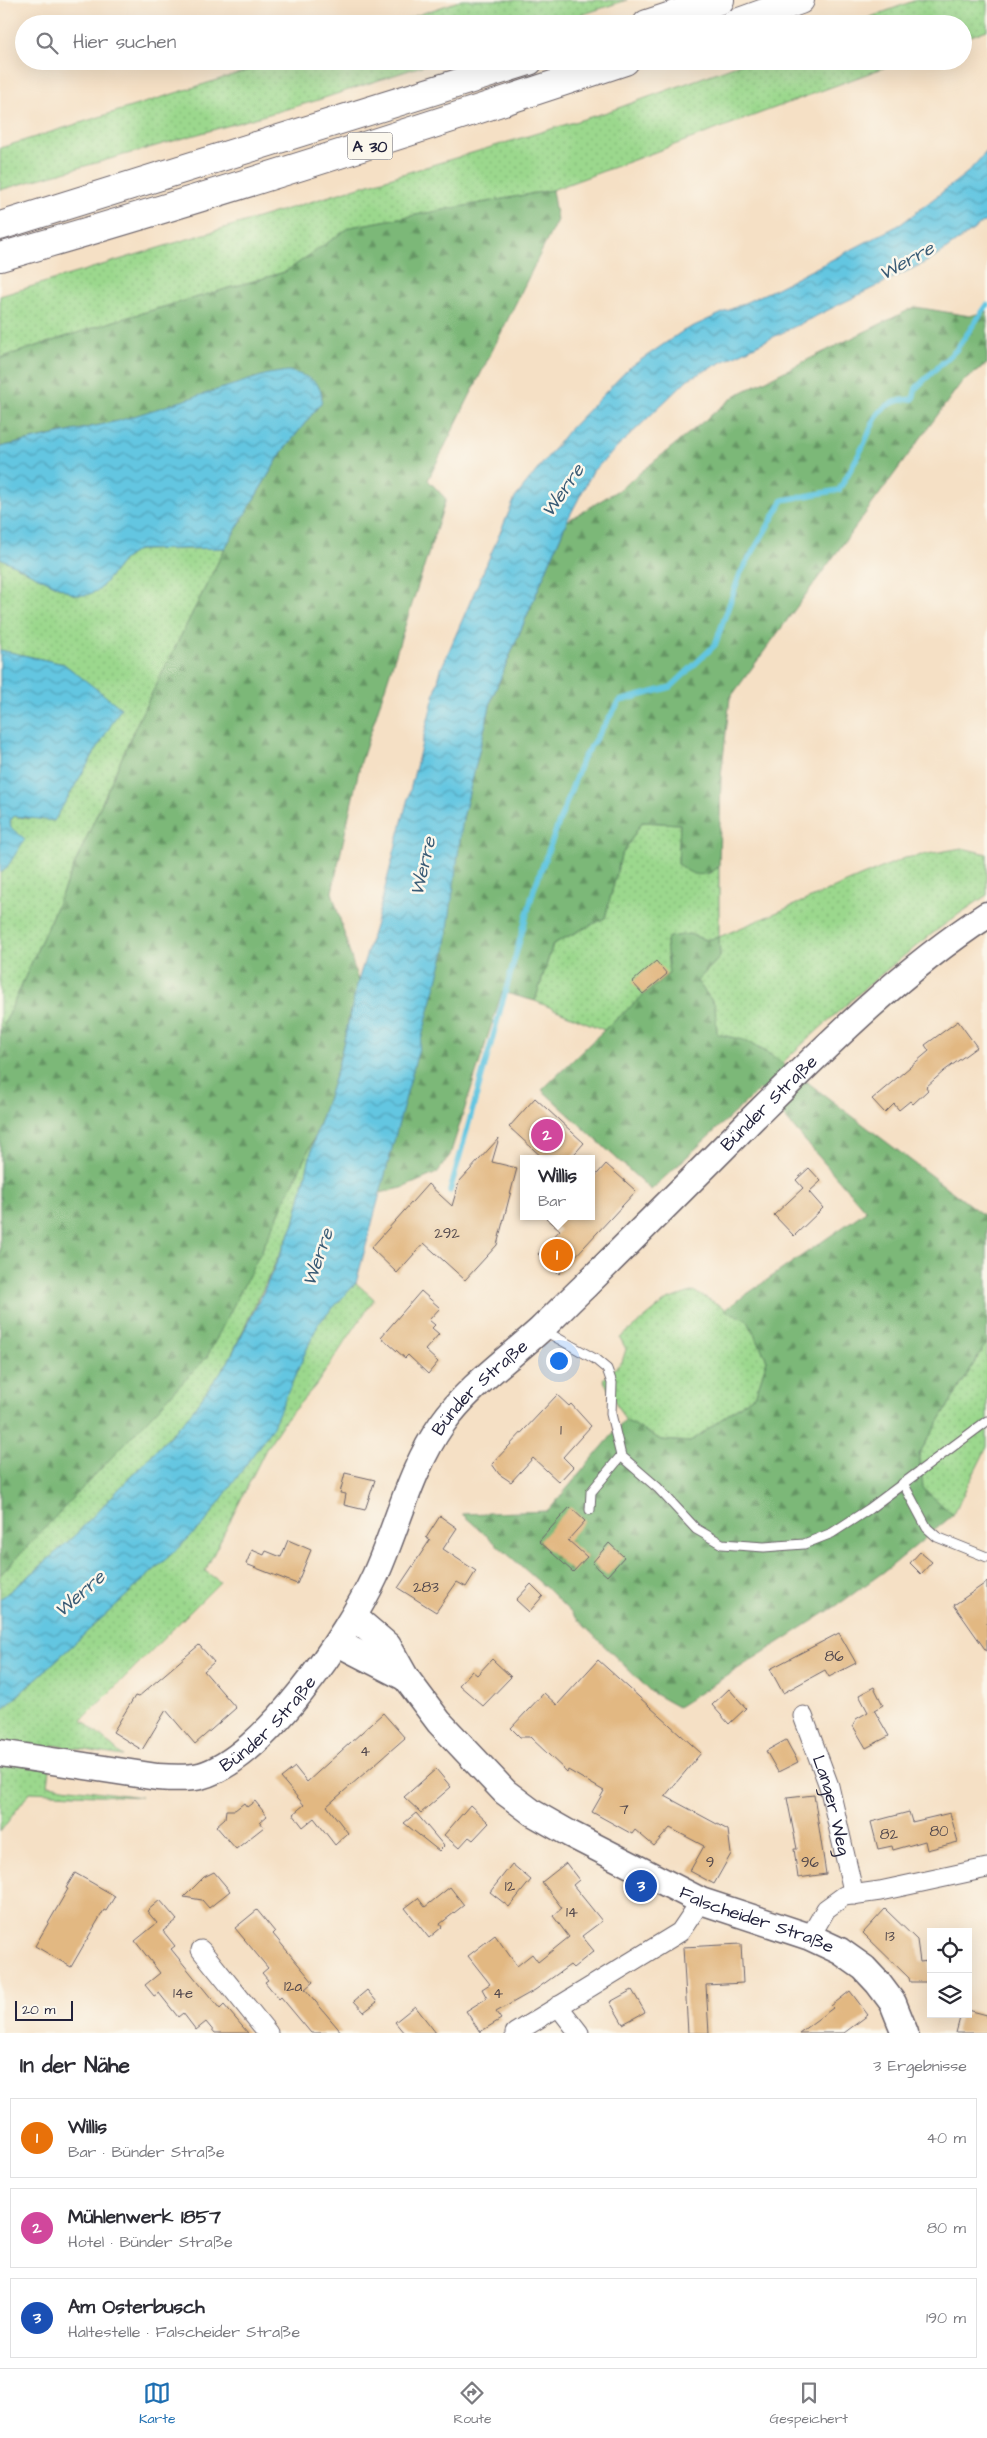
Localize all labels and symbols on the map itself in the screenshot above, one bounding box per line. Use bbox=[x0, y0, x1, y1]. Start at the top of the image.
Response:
road number: A 30 bbox=[348, 132, 392, 160]
water label: Werre bbox=[874, 234, 941, 288]
water label: Werre bbox=[535, 457, 592, 523]
water label: Werre bbox=[404, 833, 444, 898]
street label: Bünder Straße bbox=[715, 1049, 823, 1157]
pin: 2 bbox=[531, 1116, 563, 1154]
water label: Werre bbox=[296, 1223, 341, 1290]
house number: 292 bbox=[434, 1223, 460, 1244]
pin: 1 bbox=[541, 1236, 573, 1274]
street label: Bünder Straße bbox=[426, 1334, 534, 1441]
your location bbox=[546, 1348, 572, 1374]
house number: 1 bbox=[560, 1420, 562, 1441]
water label: Werre bbox=[49, 1563, 113, 1624]
house number: 283 bbox=[413, 1577, 439, 1598]
house number: 86 bbox=[824, 1646, 844, 1667]
street label: Bünder Straße bbox=[215, 1670, 322, 1778]
house number: 4 bbox=[360, 1741, 370, 1762]
street label: Langer Weg bbox=[806, 1752, 857, 1858]
house number: 7 bbox=[619, 1799, 629, 1820]
house number: 80 bbox=[929, 1821, 949, 1842]
house number: 82 bbox=[880, 1824, 899, 1845]
house number: 9 bbox=[706, 1852, 714, 1873]
house number: 96 bbox=[801, 1852, 820, 1873]
pin: 3 bbox=[625, 1867, 657, 1905]
house number: 12 bbox=[505, 1876, 516, 1897]
street label: Falscheider Straße bbox=[675, 1880, 838, 1960]
house number: 14 bbox=[566, 1902, 578, 1923]
house number: 13 bbox=[885, 1926, 895, 1947]
house number: 12a bbox=[284, 1976, 302, 1997]
house number: 14e bbox=[173, 1983, 193, 2004]
house number: 4 bbox=[493, 1983, 503, 2004]
scale bar bbox=[15, 1998, 72, 2021]

